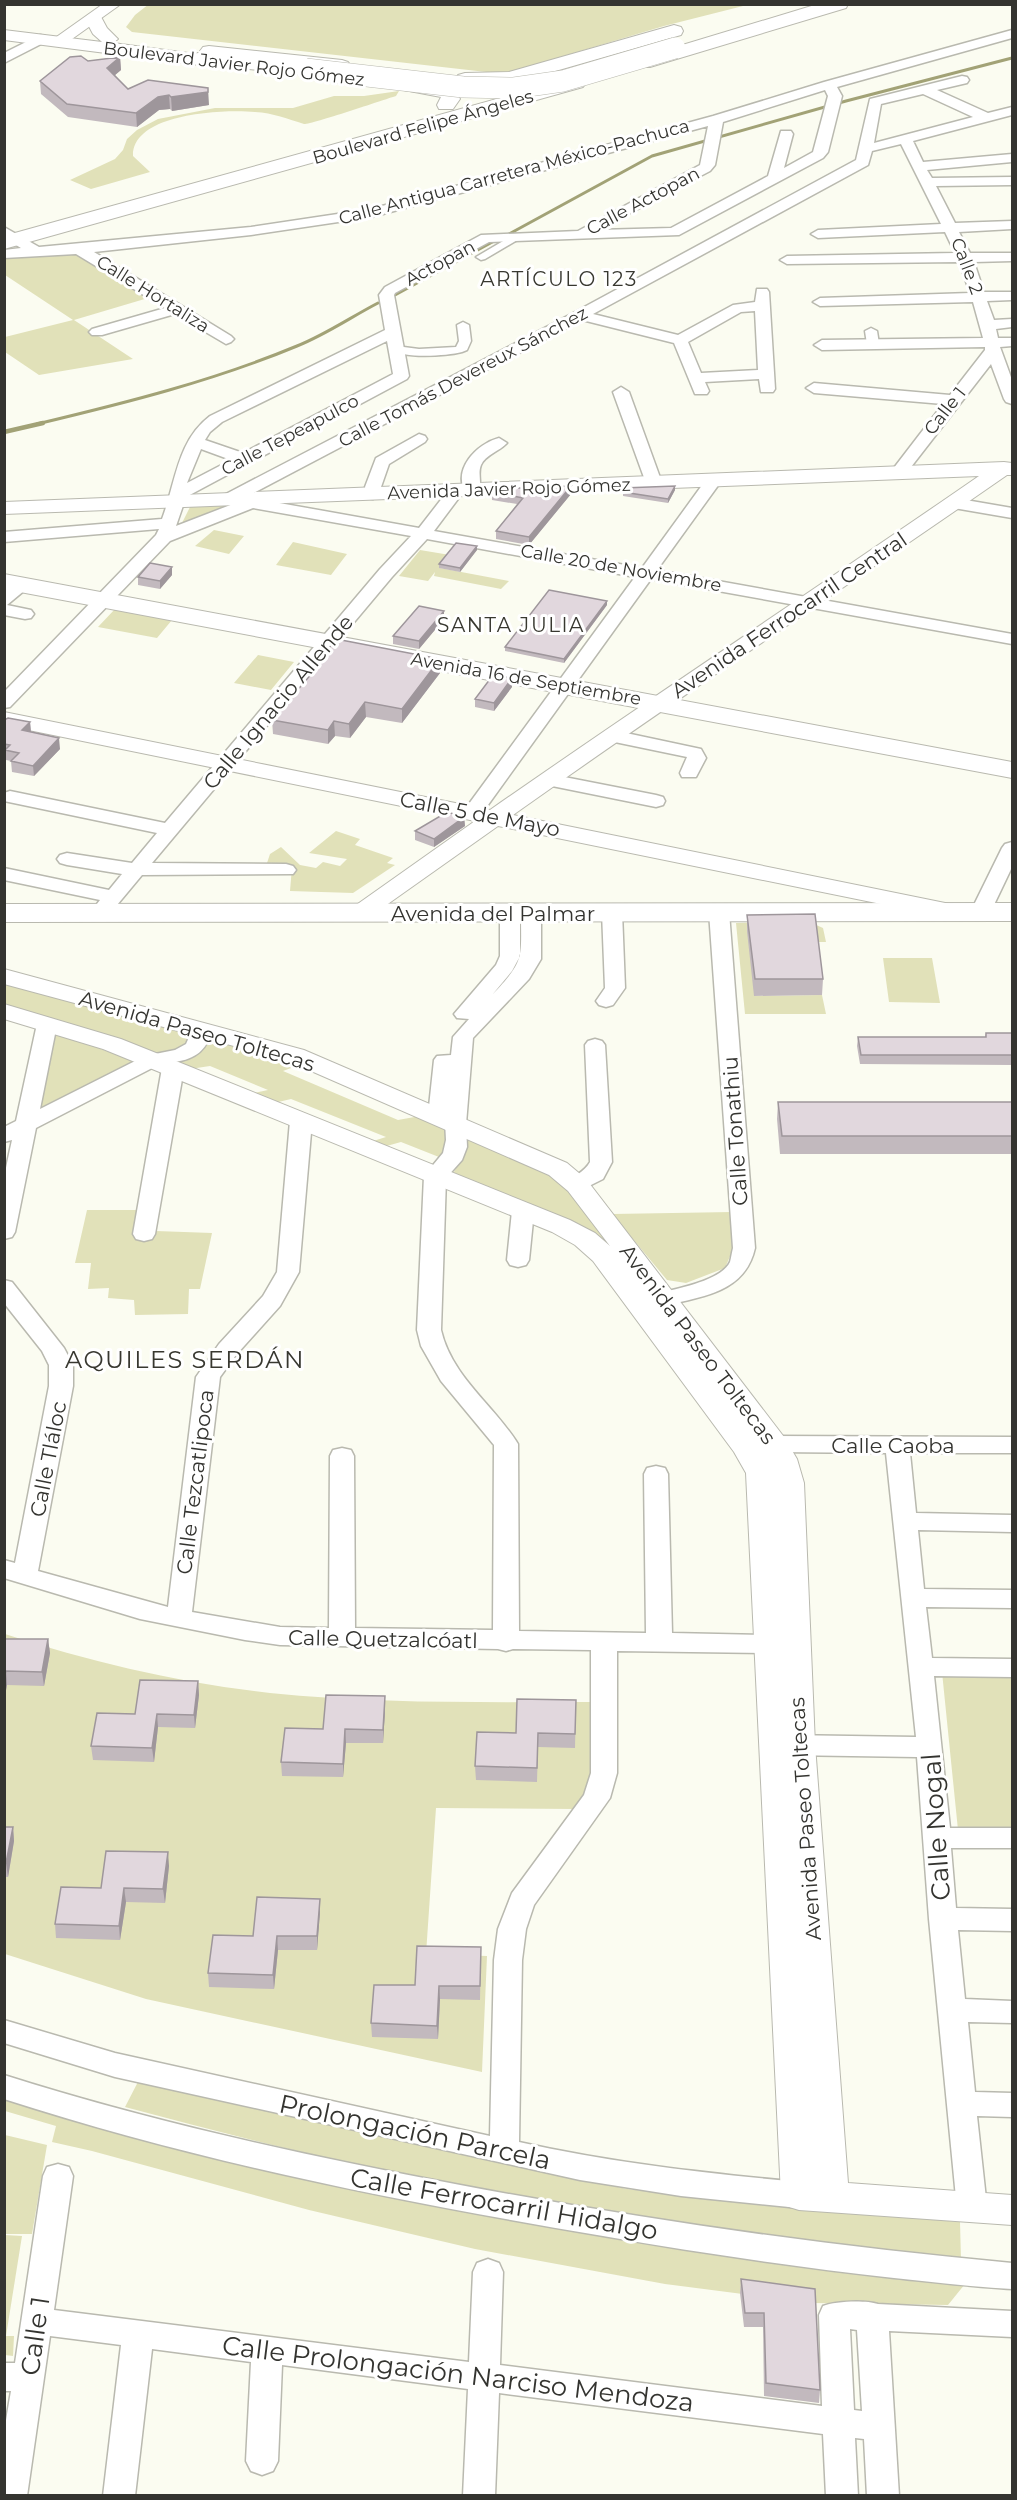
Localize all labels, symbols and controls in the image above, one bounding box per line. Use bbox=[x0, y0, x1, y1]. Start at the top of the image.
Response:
street label: Boulevard Javier Rojo Gómez bbox=[102, 37, 366, 91]
street label: Boulevard Felipe Ángeles bbox=[310, 85, 536, 169]
street label: Calle Antigua Carretera México-Pachuca bbox=[336, 115, 692, 229]
street label: Calle Actopan bbox=[583, 162, 703, 240]
street label: Actopan bbox=[401, 235, 479, 291]
street label: Calle 2 bbox=[946, 235, 988, 297]
street label: Calle Hortaliza bbox=[92, 250, 214, 338]
district label: ARTÍCULO 123 bbox=[480, 267, 638, 291]
street label: Calle Tomás Devereux Sánchez bbox=[335, 302, 591, 452]
street label: Calle 1 bbox=[919, 383, 971, 439]
street label: Calle Tepeapulco bbox=[217, 389, 363, 481]
street label: Avenida Javier Rojo Gómez bbox=[387, 474, 631, 504]
street label: Avenida Ferrocarril Central bbox=[667, 527, 911, 703]
street label: Calle 20 de Noviembre bbox=[519, 540, 723, 597]
street label: Calle Ignacio Allende bbox=[198, 610, 358, 794]
district label: SANTA JULIA bbox=[437, 613, 585, 637]
street label: Avenida 16 de Septiembre bbox=[409, 648, 643, 710]
street label: Calle 5 de Mayo bbox=[398, 786, 562, 842]
street label: Avenida del Palmar bbox=[391, 901, 595, 926]
street label: Avenida Paseo Toltecas bbox=[76, 985, 318, 1077]
street label: Calle Tonathiu bbox=[717, 1055, 753, 1207]
street label: Avenida Paseo Toltecas bbox=[615, 1239, 781, 1449]
district label: AQUILES SERDÁN bbox=[65, 1345, 305, 1374]
street label: Calle Tezcatlipoca bbox=[171, 1388, 219, 1576]
street label: Calle Tláloc bbox=[25, 1399, 71, 1519]
street label: Calle Caoba bbox=[831, 1433, 955, 1458]
street label: Calle Quetzalcóatl bbox=[288, 1625, 478, 1653]
street label: Avenida Paseo Toltecas bbox=[784, 1697, 826, 1941]
street label: Calle Nogal bbox=[915, 1752, 957, 1902]
street label: Prolongación Parcela bbox=[276, 2088, 554, 2176]
street label: Calle Ferrocarril Hidalgo bbox=[348, 2161, 660, 2247]
street label: Calle 1 bbox=[14, 2294, 56, 2378]
street label: Calle Prolongación Narciso Mendoza bbox=[220, 2329, 696, 2419]

